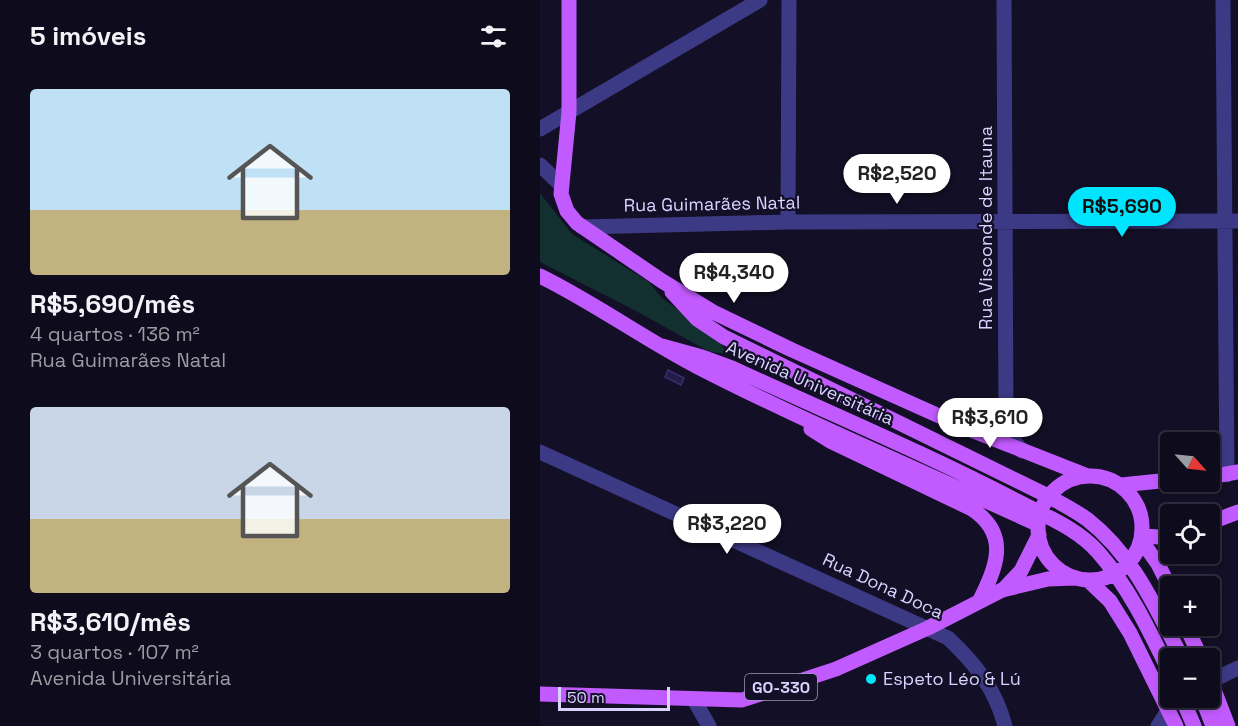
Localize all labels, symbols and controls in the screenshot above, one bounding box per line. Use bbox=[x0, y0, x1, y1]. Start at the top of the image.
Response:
text: 5 imóveis bbox=[30, 19, 146, 53]
icon: filters bbox=[477, 20, 510, 53]
street label: Rua Visconde de Itauna bbox=[974, 126, 997, 330]
icon: home bbox=[216, 128, 324, 236]
pin: R$2,520 bbox=[842, 154, 952, 205]
text: R$2,520 bbox=[857, 160, 937, 186]
pin: R$5,690 bbox=[1067, 187, 1177, 238]
street label: Rua Guimarães Natal bbox=[624, 190, 800, 217]
text: R$5,690 bbox=[1082, 193, 1162, 219]
pin: R$4,340 bbox=[679, 253, 789, 304]
text: R$4,340 bbox=[693, 259, 775, 285]
text: R$5,690/mês bbox=[30, 287, 195, 321]
text: 4 quartos · 136 m² bbox=[30, 321, 200, 347]
street label: Avenida Universitária bbox=[723, 335, 898, 430]
text: Rua Guimarães Natal bbox=[30, 347, 226, 373]
pin: R$3,610 bbox=[935, 398, 1045, 449]
text: R$3,610 bbox=[952, 404, 1028, 430]
north arrow bbox=[1160, 432, 1220, 492]
map controls bbox=[1160, 432, 1220, 708]
icon: home bbox=[216, 446, 324, 554]
pin: R$3,220 bbox=[672, 504, 782, 555]
button: locate bbox=[1160, 504, 1220, 564]
text: R$3,220 bbox=[687, 510, 767, 536]
street label: Rua Dona Doca bbox=[819, 548, 947, 624]
button: + bbox=[1160, 576, 1220, 636]
text: R$3,610/mês bbox=[30, 605, 191, 639]
text: 3 quartos · 107 m² bbox=[30, 639, 199, 665]
button: − bbox=[1160, 648, 1220, 708]
text: Avenida Universitária bbox=[30, 665, 231, 691]
place label: Espeto Léo & Lú bbox=[883, 667, 1021, 690]
marker: Espeto Léo & Lú bbox=[864, 672, 878, 686]
road number: GO-330 bbox=[745, 674, 817, 700]
scale bar bbox=[558, 684, 670, 712]
text: 50 m bbox=[567, 687, 605, 708]

